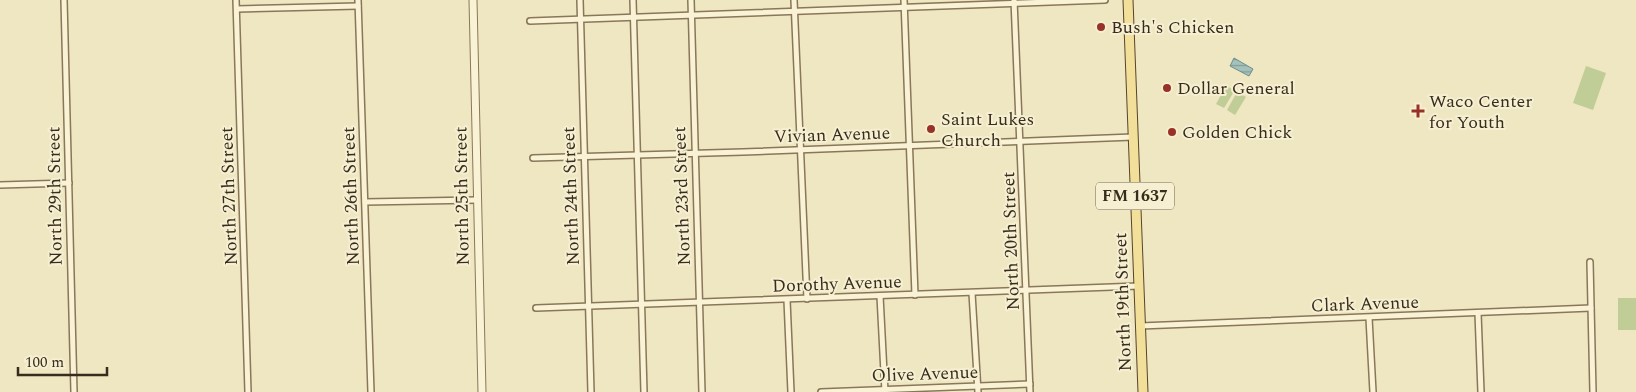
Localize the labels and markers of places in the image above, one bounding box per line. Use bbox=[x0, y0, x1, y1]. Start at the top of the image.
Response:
place label: Bush's Chicken bbox=[1111, 14, 1235, 41]
marker: Bush's Chicken bbox=[1095, 21, 1107, 33]
place label: Dollar General bbox=[1177, 75, 1295, 102]
marker: Dollar General bbox=[1161, 82, 1173, 94]
place label: Waco Center for Youth bbox=[1429, 88, 1532, 136]
marker: Waco Center for Youth bbox=[1411, 104, 1425, 118]
place label: Saint Lukes Church bbox=[941, 106, 1034, 154]
place label: Golden Chick bbox=[1182, 119, 1292, 146]
marker: Saint Lukes Church bbox=[925, 123, 937, 135]
marker: Golden Chick bbox=[1166, 126, 1178, 138]

